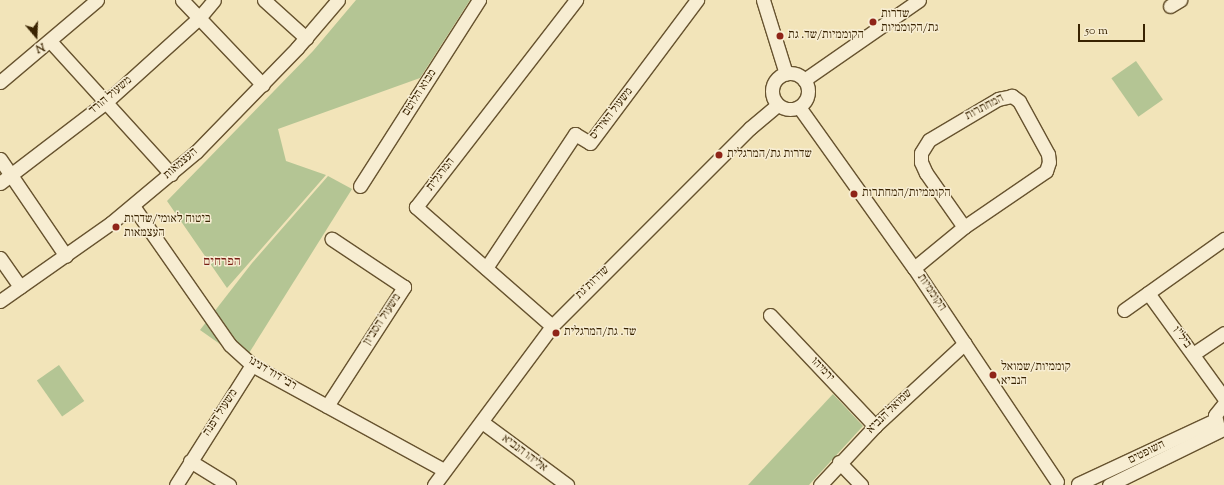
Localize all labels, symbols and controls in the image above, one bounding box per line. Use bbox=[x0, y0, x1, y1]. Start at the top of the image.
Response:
place label: שדרות גת/הקוממיות bbox=[881, 8, 938, 36]
north arrow bbox=[16, 16, 56, 56]
scale bar bbox=[1080, 16, 1147, 42]
marker: שדרות גת/הקוממיות bbox=[868, 17, 878, 27]
text: 50 m bbox=[1085, 22, 1108, 40]
place label: הקוממיות/שד. גת bbox=[788, 29, 864, 43]
marker: הקוממיות/שד. גת bbox=[775, 31, 785, 41]
text: N bbox=[33, 38, 47, 56]
street label: מבוא הלוטם bbox=[400, 67, 440, 119]
street label: משעול הורד bbox=[86, 74, 136, 118]
street label: משעול האיריס bbox=[587, 85, 637, 143]
street label: המחתרות bbox=[963, 92, 1007, 124]
street label: העצמאות bbox=[161, 145, 201, 183]
place label: שדרות גת/המרגלית bbox=[727, 148, 812, 162]
marker: שדרות גת/המרגלית bbox=[714, 150, 724, 160]
street label: המרגלית bbox=[424, 156, 458, 194]
place label: הקוממיות/המחתרות bbox=[862, 187, 951, 201]
marker: הקוממיות/המחתרות bbox=[849, 189, 859, 199]
place label: ביטוח לאומי/שדרות העצמאות bbox=[124, 213, 210, 241]
marker: ביטוח לאומי/שדרות העצמאות bbox=[111, 222, 121, 232]
district label: הפרחים bbox=[203, 254, 241, 270]
street label: שדרות גת bbox=[573, 263, 613, 303]
street label: הקוממיות bbox=[913, 272, 949, 314]
street label: משעול הסביון bbox=[361, 291, 405, 349]
street label: ביל"ו bbox=[1168, 324, 1194, 352]
place label: שד. גת/המרגלית bbox=[564, 326, 636, 340]
marker: שד. גת/המרגלית bbox=[551, 328, 561, 338]
street label: רבי דוד דנינו bbox=[245, 354, 299, 394]
street label: ירמיהו bbox=[807, 355, 837, 385]
place label: קוממיות/שמואל הנביא bbox=[1001, 361, 1071, 389]
marker: קוממיות/שמואל הנביא bbox=[988, 370, 998, 380]
street label: משעול דפנה bbox=[201, 387, 241, 439]
street label: שמואל הנביא bbox=[864, 387, 916, 437]
street label: אליהו הנביא bbox=[498, 432, 550, 476]
street label: השופטים bbox=[1126, 438, 1168, 468]

